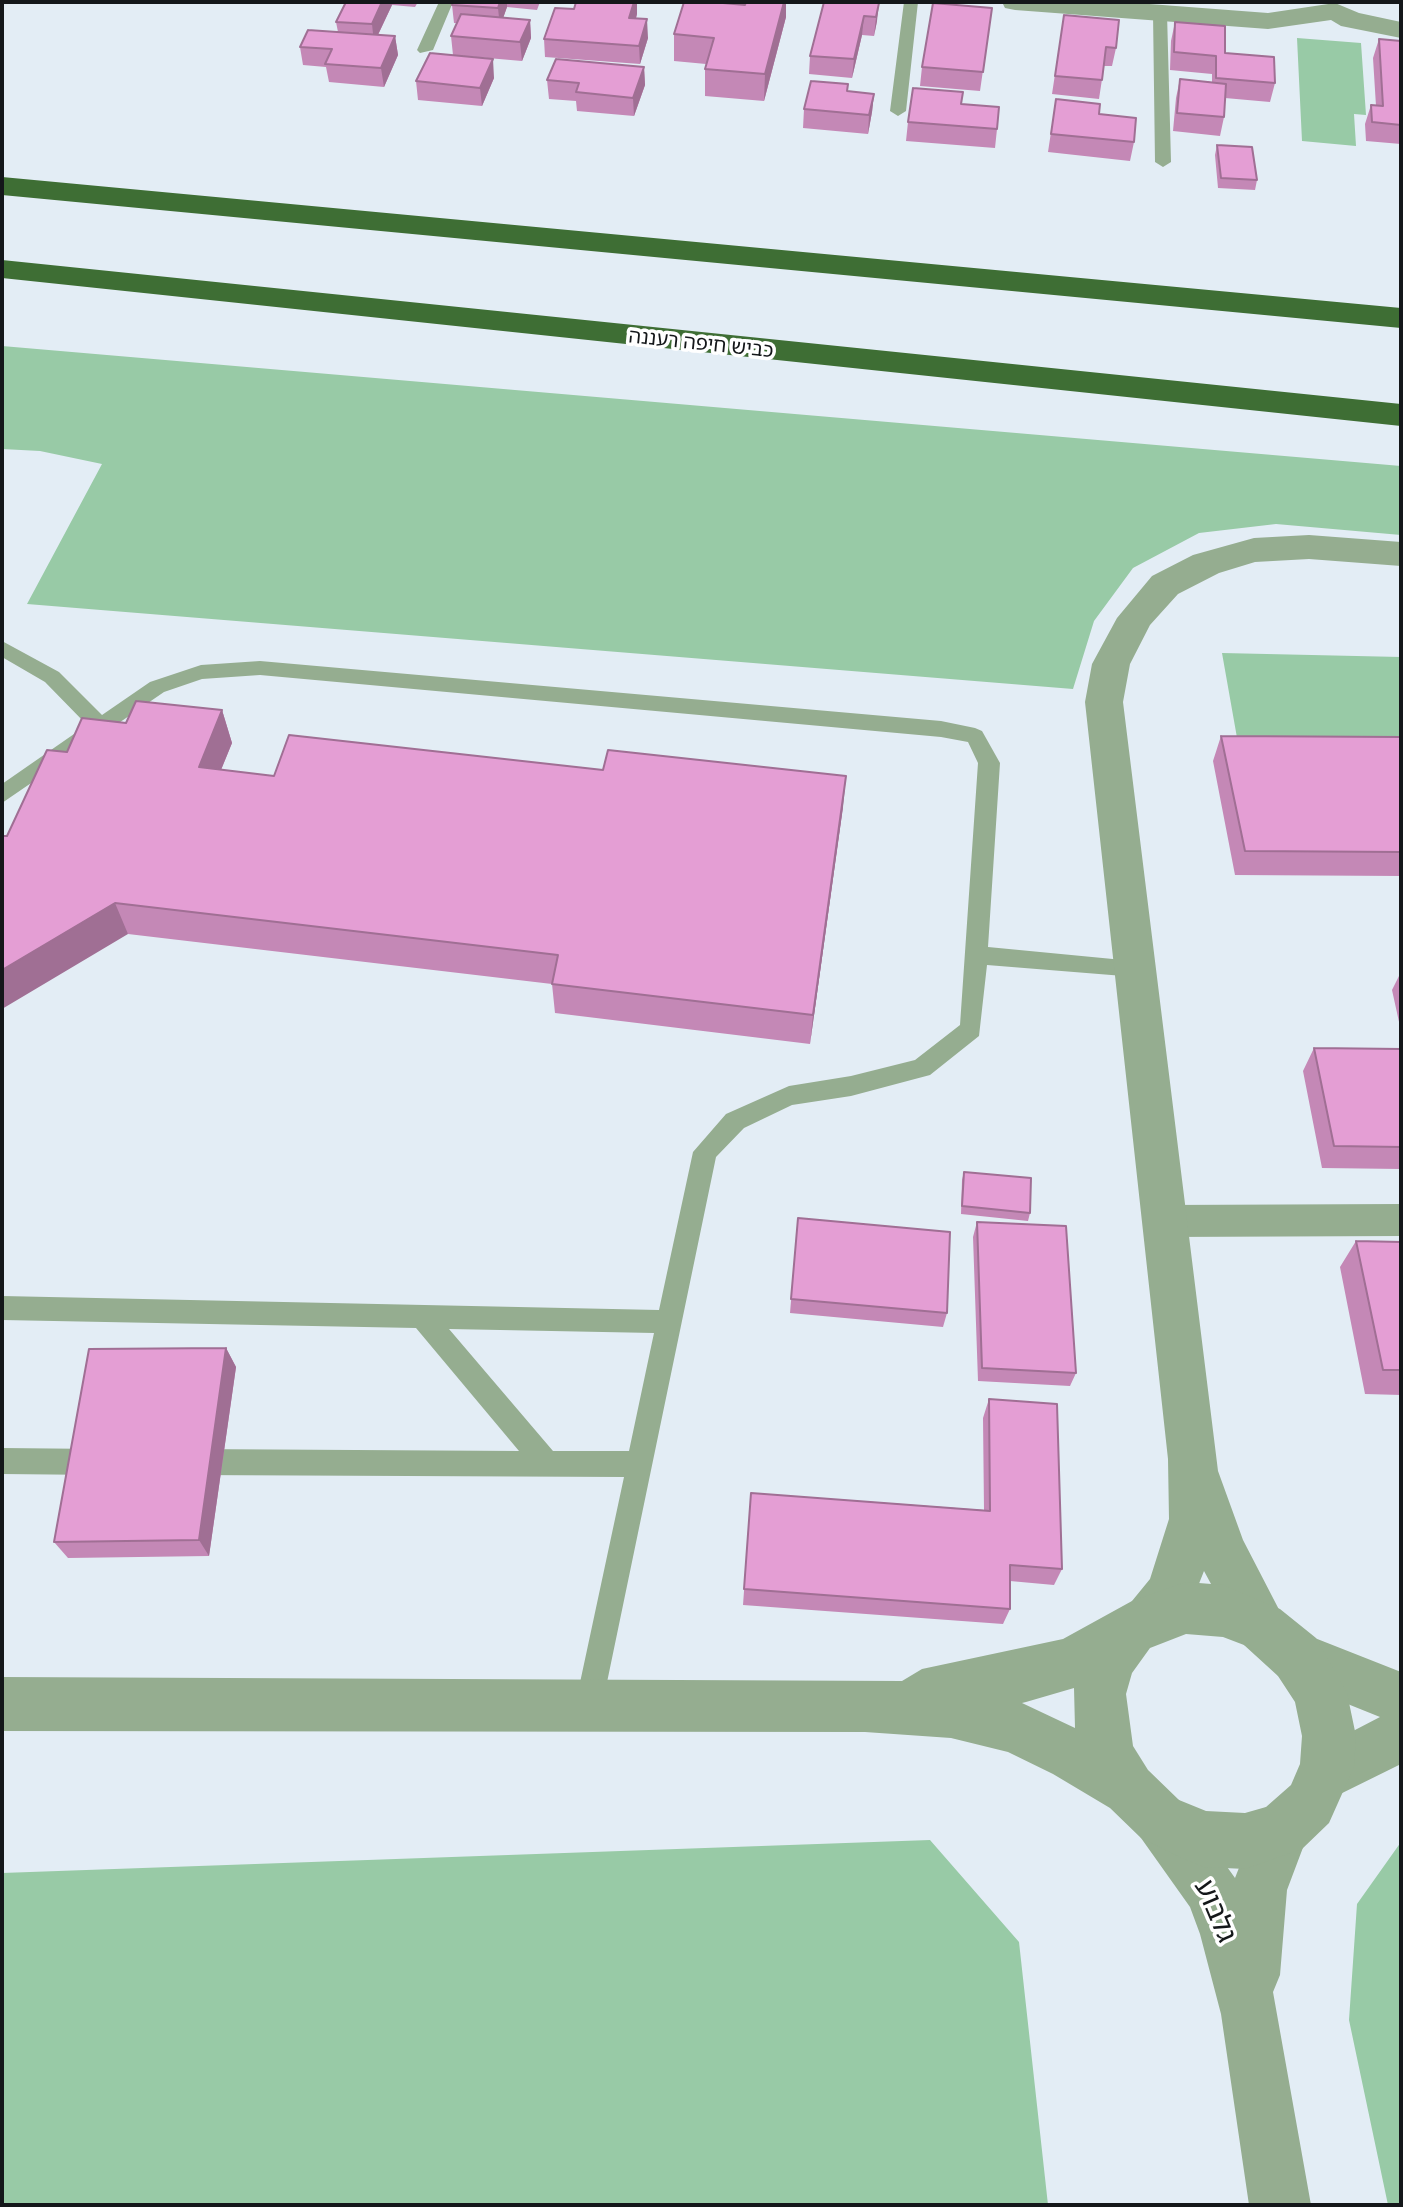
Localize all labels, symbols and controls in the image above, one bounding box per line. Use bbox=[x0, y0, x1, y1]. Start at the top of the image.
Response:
street label: כביש חיפה רעננה bbox=[627, 324, 775, 364]
street label: גלבוע bbox=[1187, 1875, 1243, 1947]

